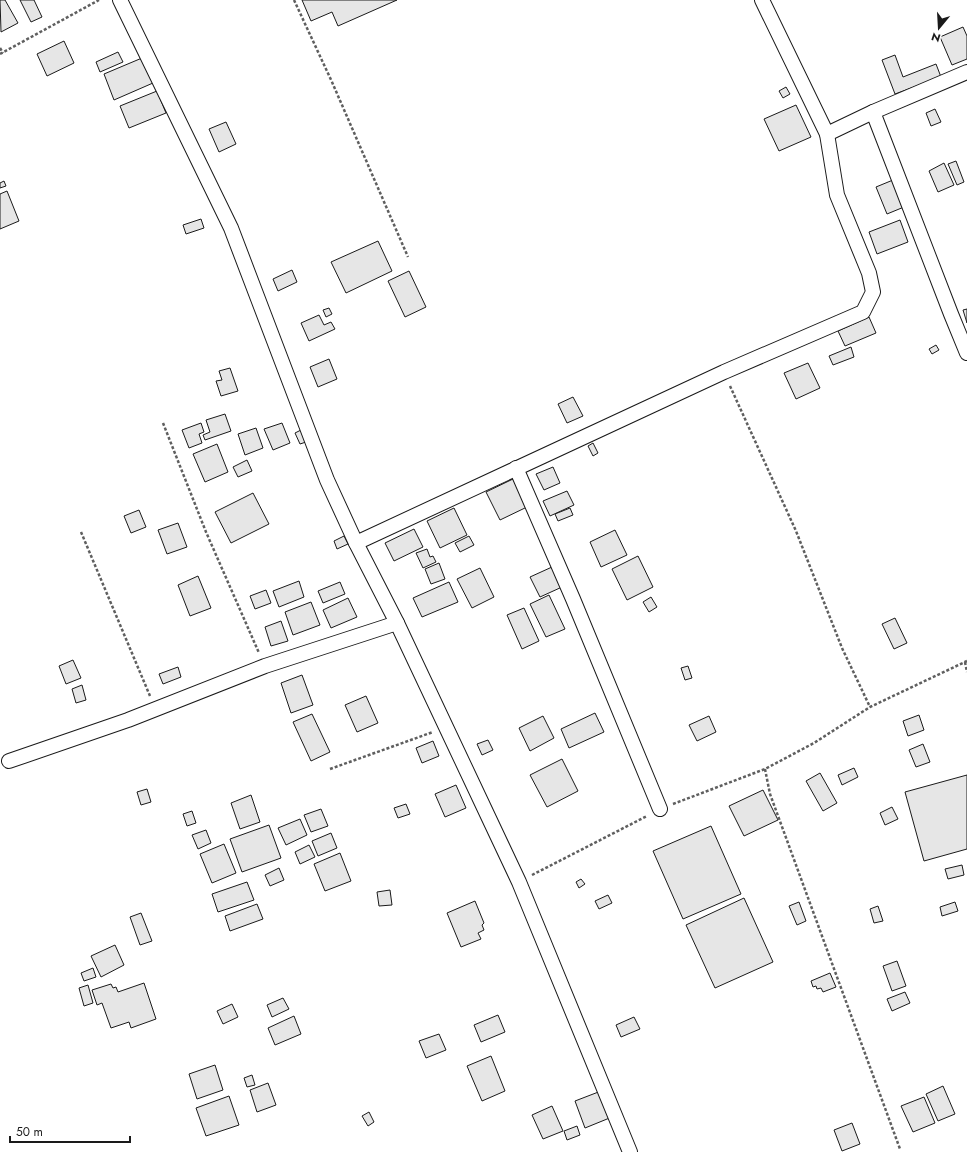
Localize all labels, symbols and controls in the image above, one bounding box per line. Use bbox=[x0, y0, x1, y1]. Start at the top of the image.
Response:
north arrow bbox=[919, 8, 959, 48]
text: N bbox=[929, 29, 943, 46]
scale bar bbox=[10, 1118, 130, 1144]
text: 50 m bbox=[16, 1123, 43, 1141]

